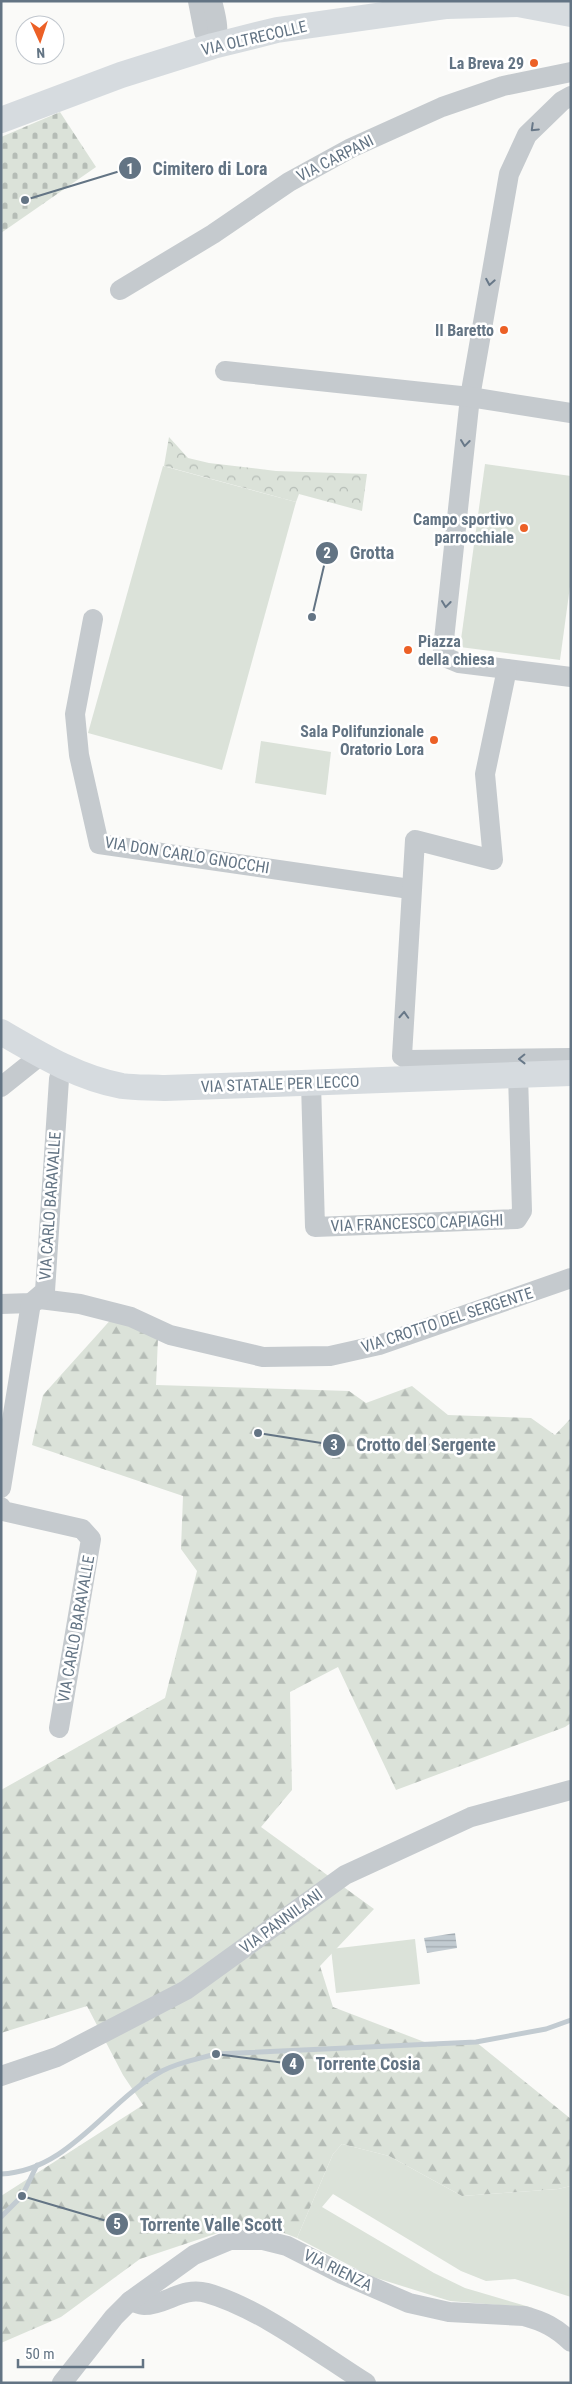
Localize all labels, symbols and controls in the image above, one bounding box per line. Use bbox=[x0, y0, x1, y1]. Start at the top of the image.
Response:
north arrow bbox=[15, 15, 65, 65]
street label: VIA OLTRECOLLE bbox=[199, 17, 309, 59]
text: N bbox=[36, 45, 45, 61]
place label: La Breva 29 bbox=[449, 54, 524, 73]
marker: La Breva 29 bbox=[528, 57, 540, 69]
one-way arrow bbox=[531, 122, 540, 131]
street label: VIA CARPANI bbox=[293, 131, 377, 185]
callout: Cimitero di Lora bbox=[118, 152, 278, 185]
text: Cimitero di Lora bbox=[153, 158, 267, 179]
text: 1 bbox=[126, 160, 134, 178]
one-way arrow bbox=[486, 278, 496, 287]
place label: Il Baretto bbox=[435, 321, 494, 340]
marker: Il Baretto bbox=[498, 324, 510, 336]
one-way arrow bbox=[460, 439, 471, 447]
place label: Campo sportivo parrocchiale bbox=[413, 510, 514, 547]
marker: Campo sportivo parrocchiale bbox=[518, 522, 530, 534]
callout: Grotta bbox=[315, 536, 405, 569]
text: Grotta bbox=[350, 542, 394, 563]
text: 2 bbox=[323, 544, 331, 562]
one-way arrow bbox=[441, 600, 452, 608]
place label: Piazza della chiesa bbox=[418, 632, 495, 669]
marker: Piazza della chiesa bbox=[402, 644, 414, 656]
place label: Sala Polifunzionale Oratorio Lora bbox=[300, 722, 424, 759]
marker: Sala Polifunzionale Oratorio Lora bbox=[428, 734, 440, 746]
street label: VIA DON CARLO GNOCCHI bbox=[103, 833, 271, 877]
one-way arrow bbox=[398, 1011, 409, 1019]
one-way arrow bbox=[518, 1054, 526, 1064]
street label: VIA STATALE PER LECCO bbox=[200, 1072, 360, 1096]
street label: VIA CARLO BARAVALLE bbox=[35, 1131, 65, 1281]
street label: VIA FRANCESCO CAPIAGHI bbox=[330, 1210, 504, 1236]
street label: VIA CROTTO DEL SERGENTE bbox=[359, 1283, 535, 1357]
callout: Crotto del Sergente bbox=[321, 1429, 506, 1462]
text: Crotto del Sergente bbox=[356, 1434, 496, 1455]
text: 3 bbox=[330, 1436, 338, 1454]
street label: VIA CARLO BARAVALLE bbox=[54, 1554, 98, 1704]
street label: VIA PANNILANI bbox=[236, 1885, 326, 1957]
callout: Torrente Cosia bbox=[281, 2047, 431, 2080]
text: Torrente Cosia bbox=[316, 2053, 420, 2074]
text: 4 bbox=[289, 2055, 297, 2073]
callout: Torrente Valle Scott bbox=[105, 2208, 293, 2241]
text: Torrente Valle Scott bbox=[140, 2214, 283, 2235]
text: 5 bbox=[113, 2215, 121, 2233]
street label: VIA RIENZA bbox=[301, 2245, 375, 2295]
scale bar bbox=[18, 2336, 142, 2368]
text: 50 m bbox=[25, 2345, 55, 2363]

